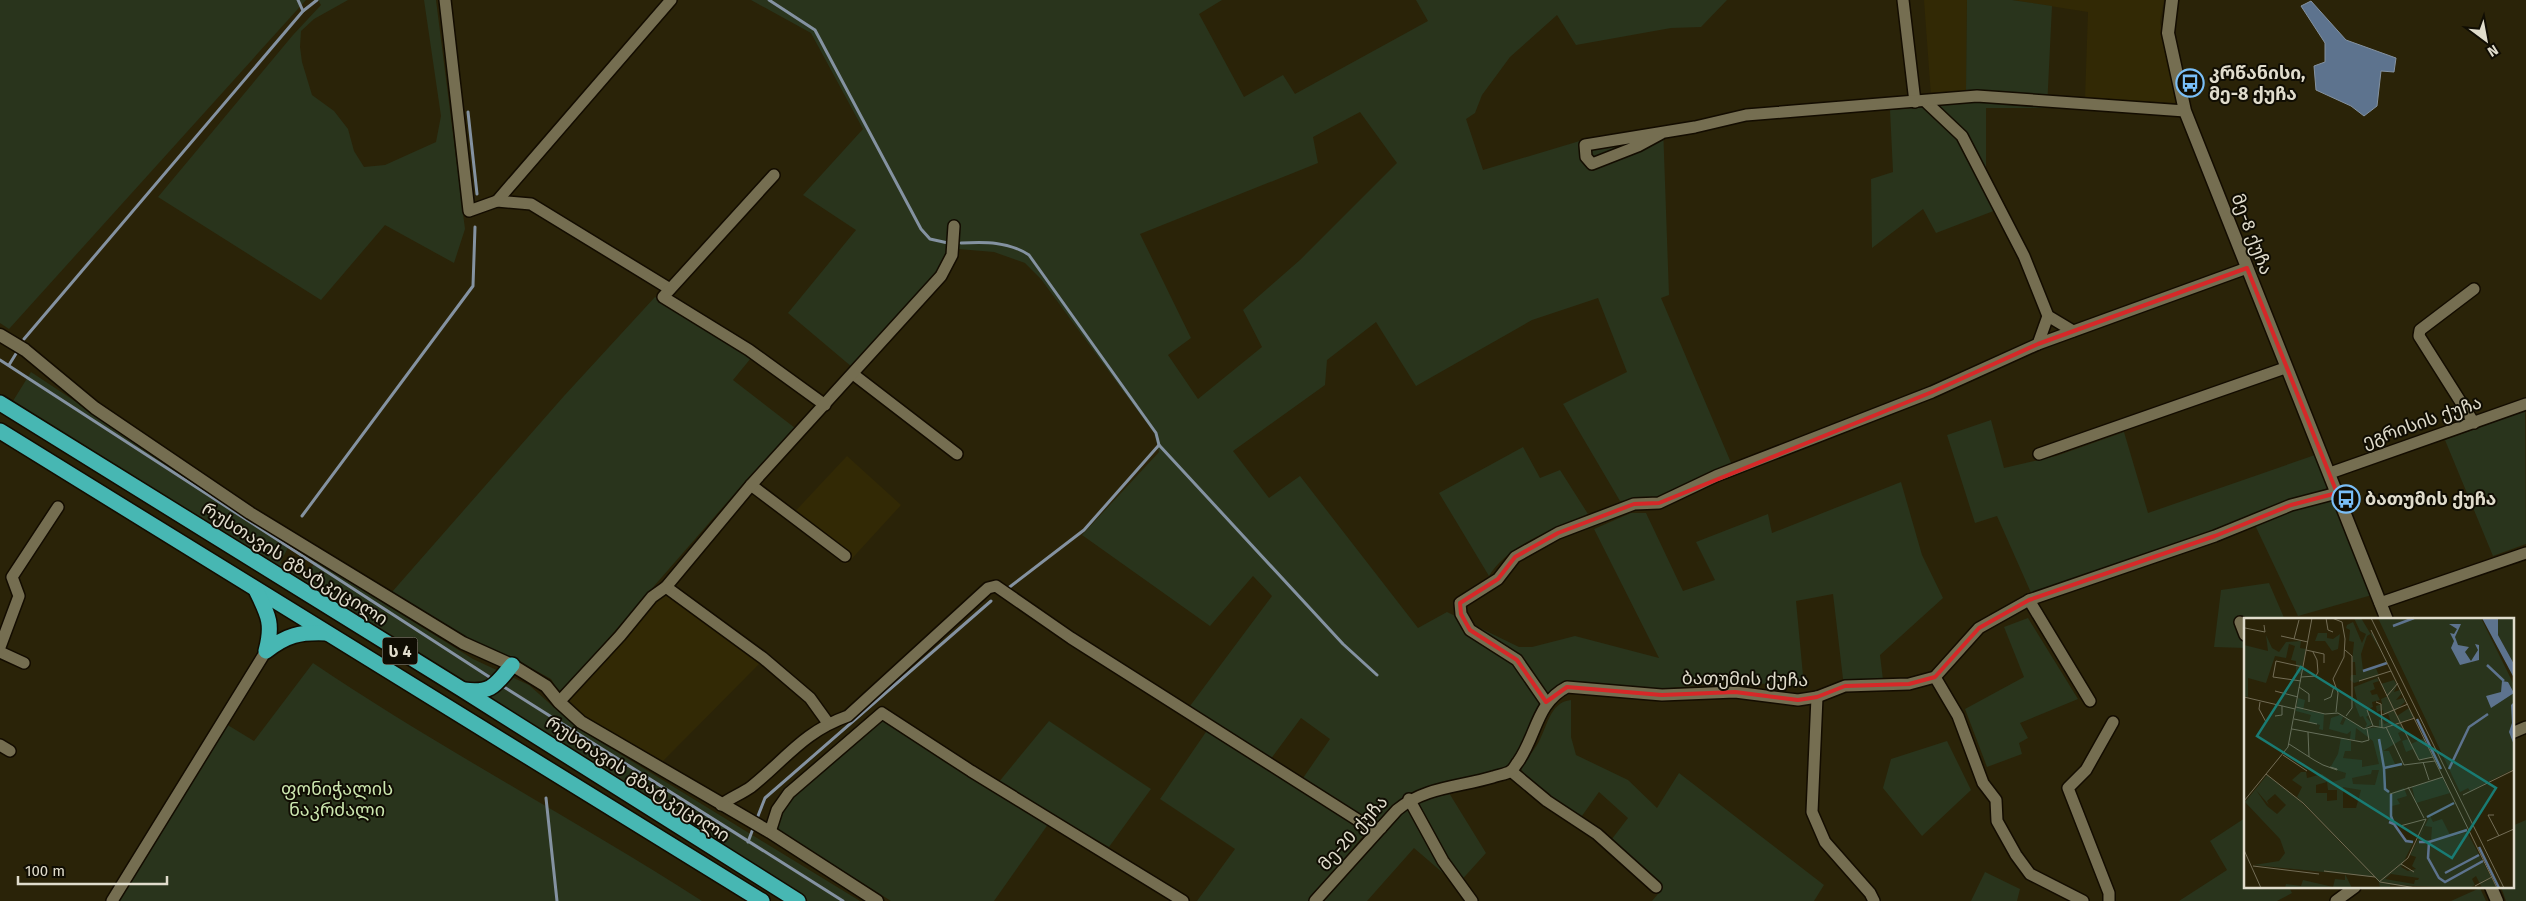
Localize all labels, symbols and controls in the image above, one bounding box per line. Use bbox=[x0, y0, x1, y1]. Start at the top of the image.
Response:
north arrow bbox=[2461, 15, 2511, 65]
text: N bbox=[2484, 41, 2501, 60]
place label: კრწანისი, მე-8 ქუჩა bbox=[2209, 62, 2305, 105]
bus stop icon: კრწანისი, მე-8 ქუჩა bbox=[2175, 68, 2205, 98]
street label: მე-8 ქუჩა bbox=[2226, 190, 2278, 278]
street label: ეგრისის ქუჩა bbox=[2359, 391, 2485, 453]
bus stop icon: ბათუმის ქუჩა bbox=[2331, 484, 2361, 514]
place label: ბათუმის ქუჩა bbox=[2365, 488, 2496, 510]
street label: რუსთავის გზატკეცილი bbox=[198, 498, 392, 630]
inset map bbox=[2244, 618, 2514, 888]
road number: ს 4 bbox=[382, 637, 418, 664]
street label: ბათუმის ქუჩა bbox=[1682, 667, 1808, 691]
street label: რუსთავის გზატკეცილი bbox=[542, 711, 734, 847]
park label: ფონიჭალის ნაკრძალი bbox=[281, 778, 393, 821]
street label: მე-20 ქუჩა bbox=[1314, 791, 1392, 875]
scale bar bbox=[18, 854, 166, 886]
text: 100 m bbox=[25, 862, 65, 880]

